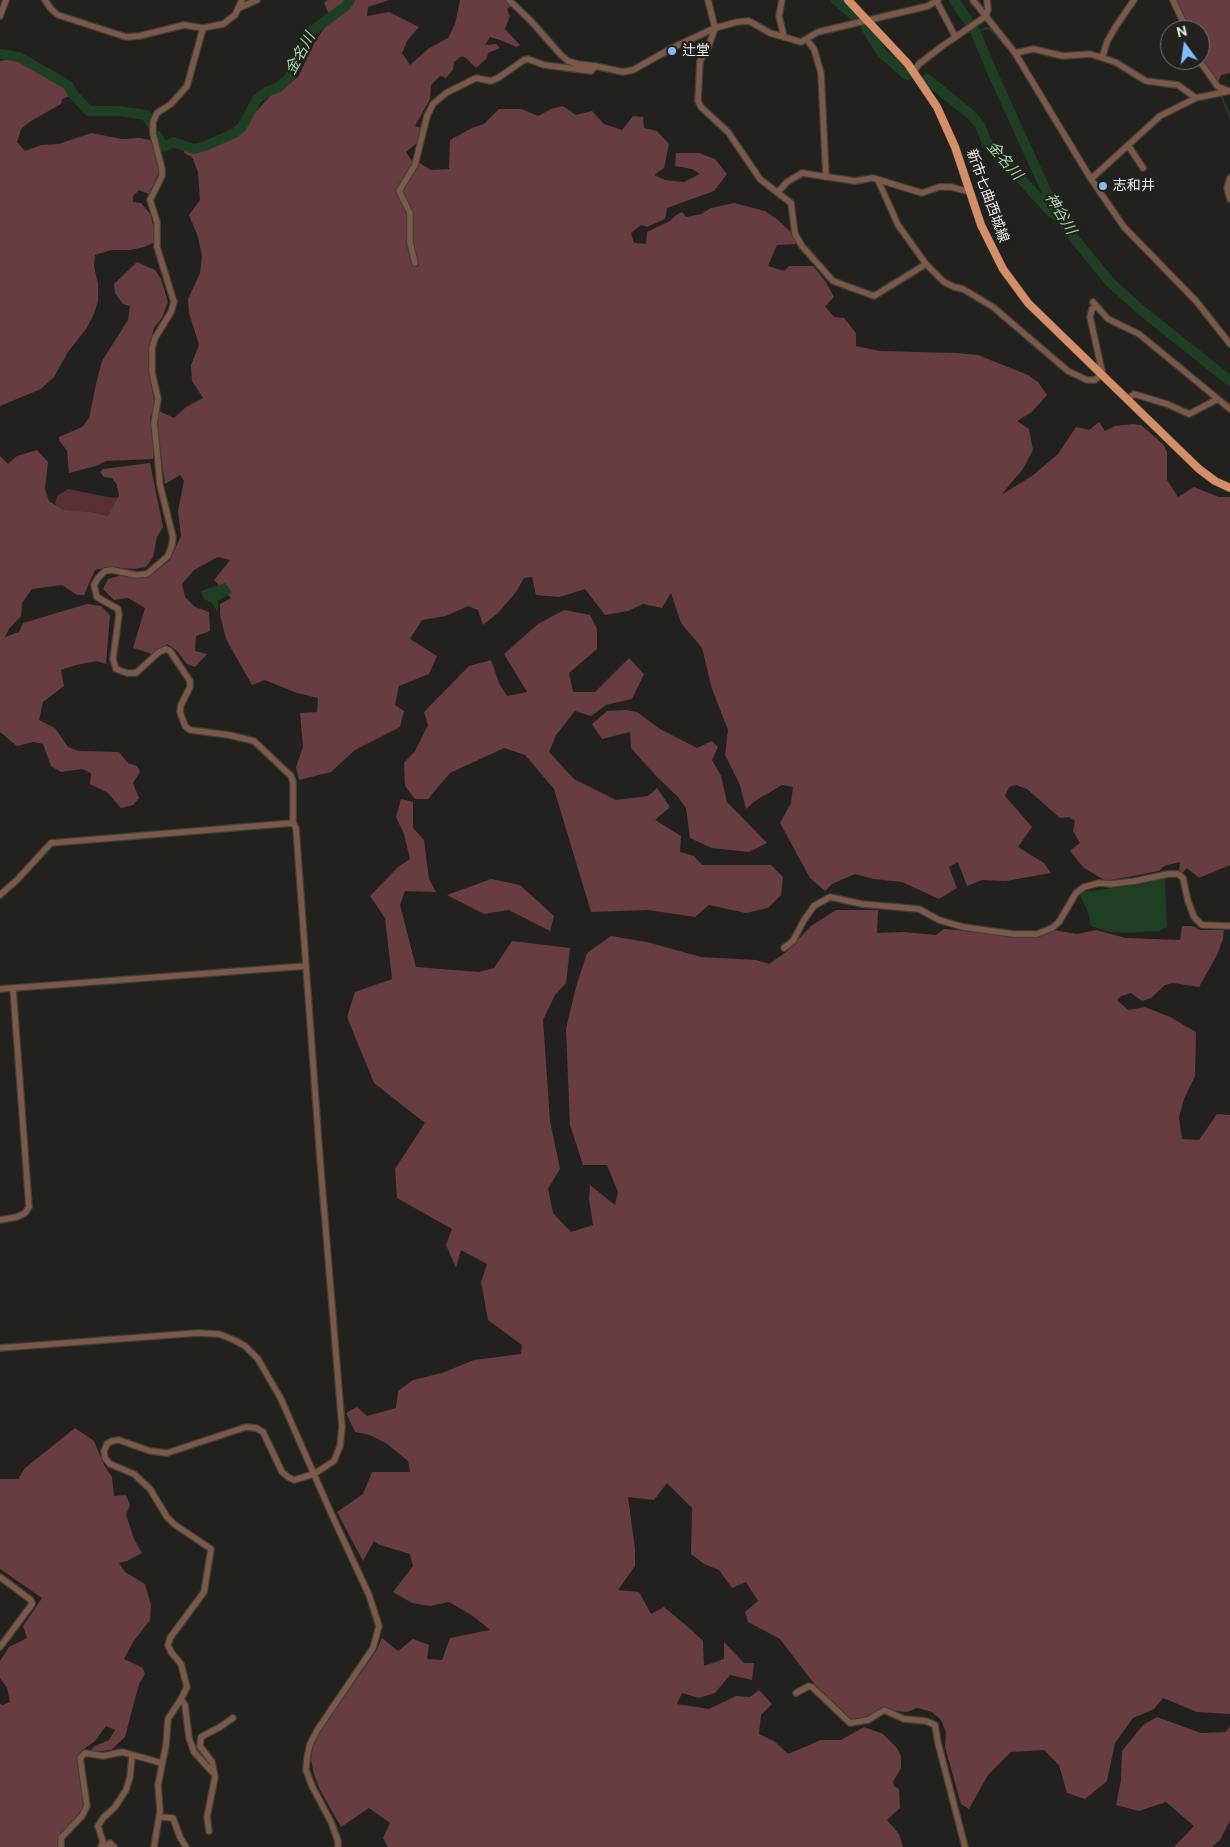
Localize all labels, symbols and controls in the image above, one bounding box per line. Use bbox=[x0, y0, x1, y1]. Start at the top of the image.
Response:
north arrow bbox=[1160, 20, 1210, 70]
text: N bbox=[1174, 21, 1189, 41]
water label: 金名川 bbox=[282, 30, 320, 78]
place label: 辻堂 bbox=[682, 43, 710, 59]
marker: 辻堂 bbox=[666, 45, 678, 57]
water label: 金名川 bbox=[982, 138, 1026, 184]
street label: 新市七曲西城線 bbox=[962, 147, 1012, 245]
place label: 志和井 bbox=[1113, 178, 1155, 194]
marker: 志和井 bbox=[1097, 180, 1109, 192]
water label: 神谷川 bbox=[1041, 190, 1079, 238]

